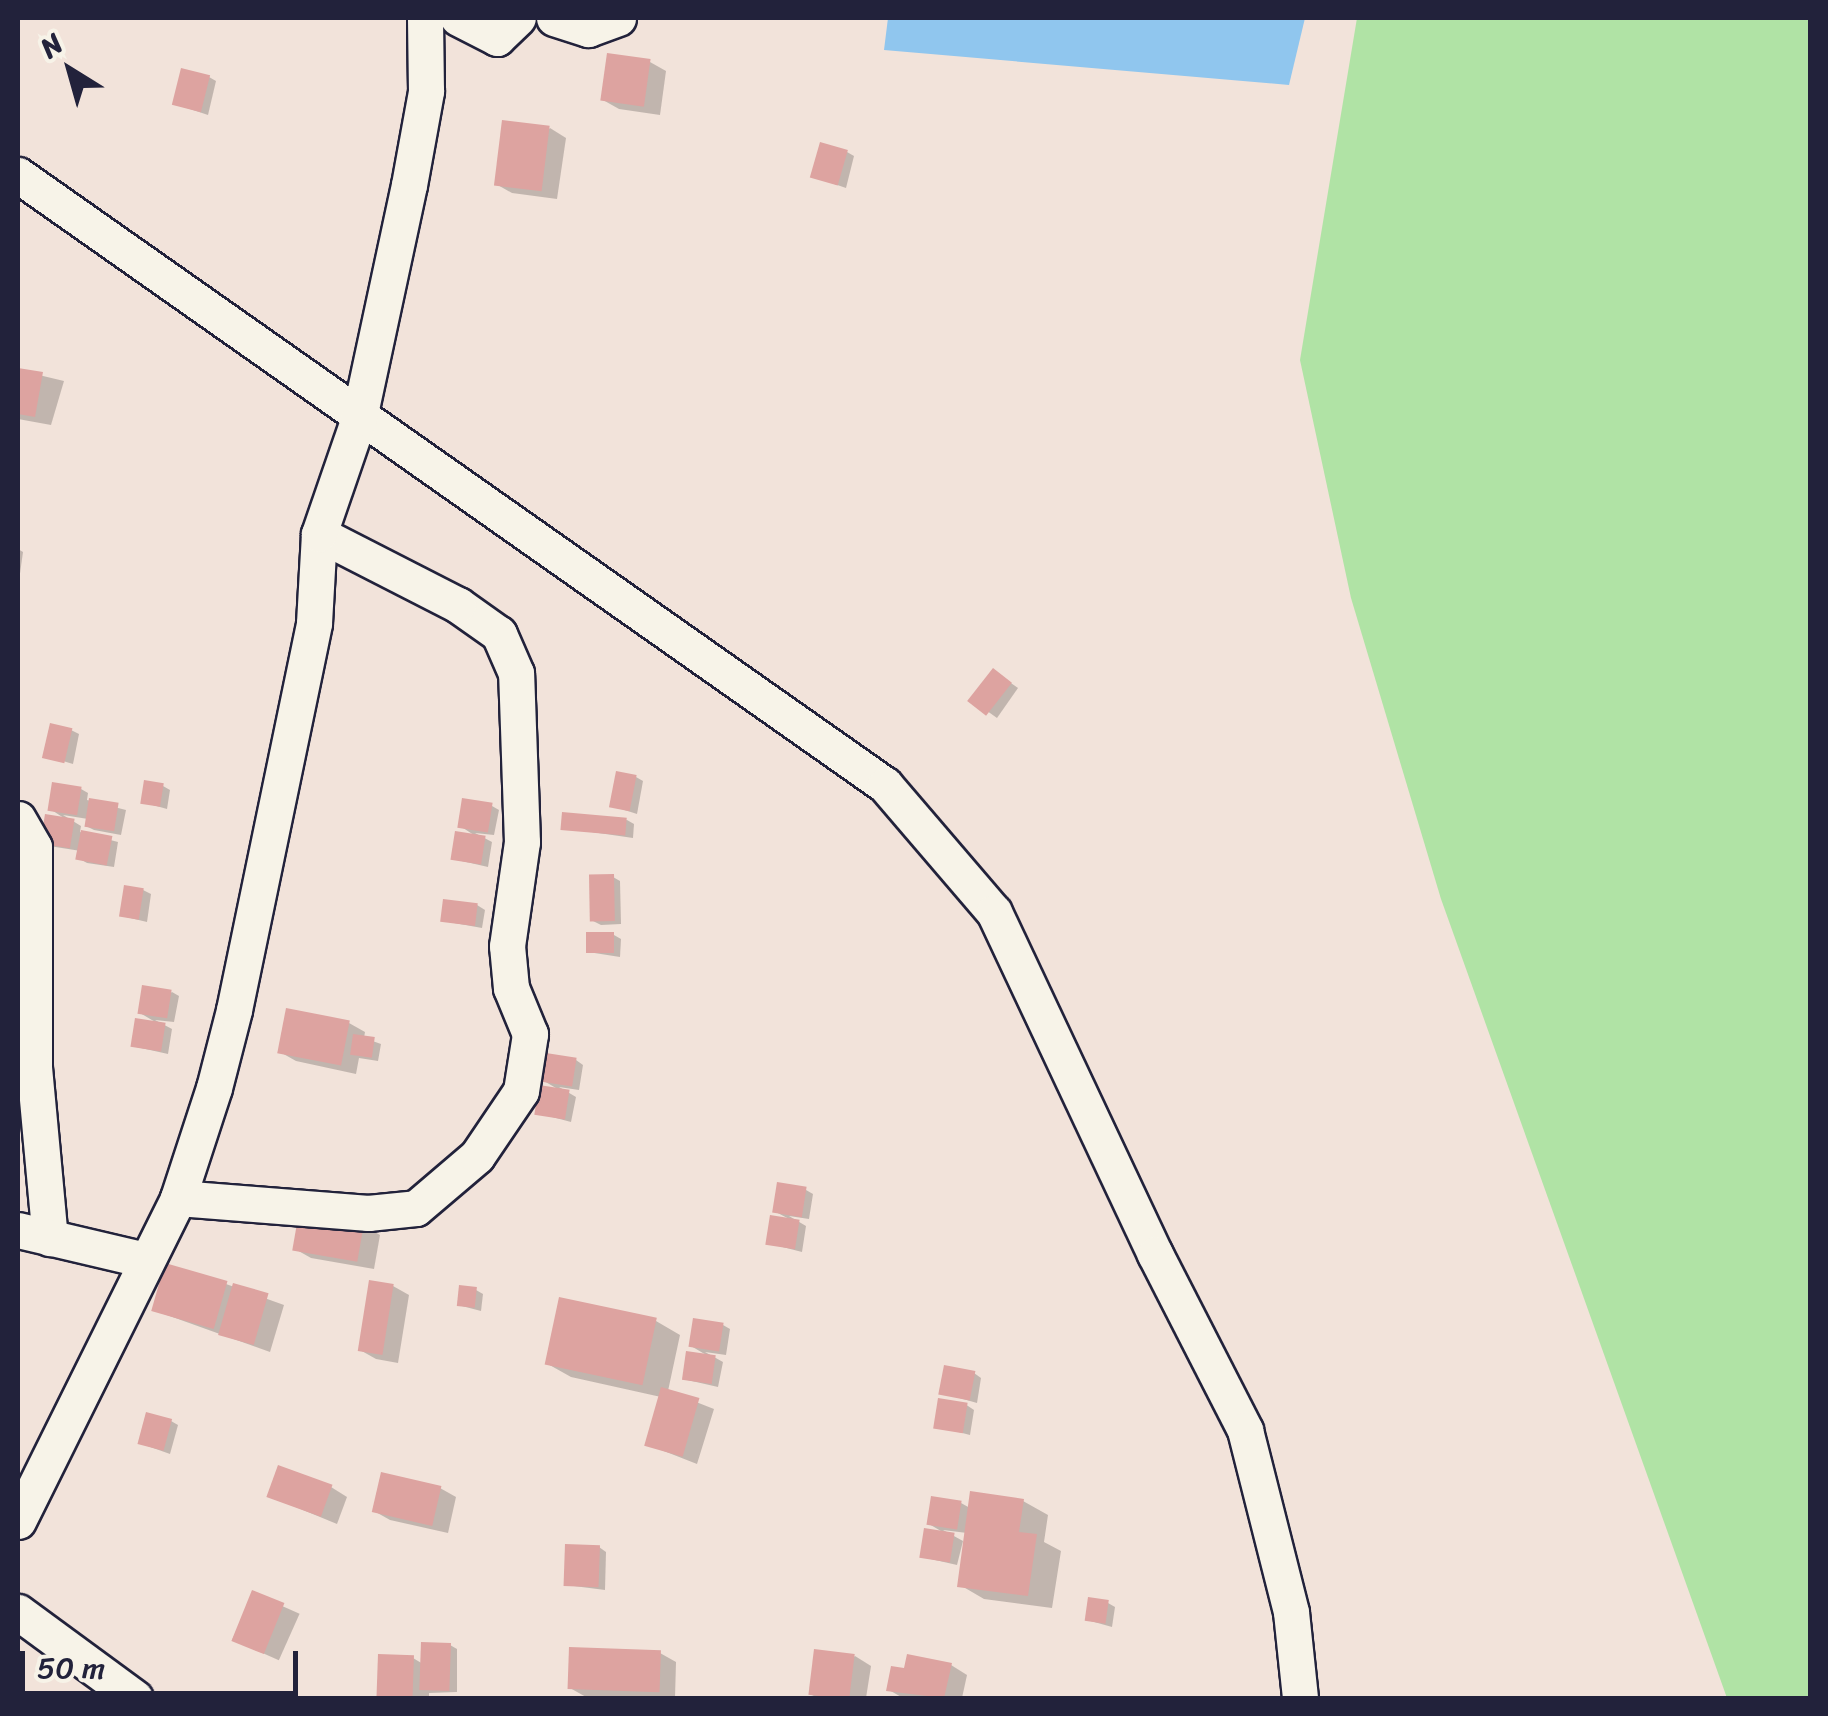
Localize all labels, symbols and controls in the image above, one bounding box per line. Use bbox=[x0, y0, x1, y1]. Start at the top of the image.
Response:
north arrow bbox=[20, 20, 120, 120]
text: N bbox=[29, 20, 74, 71]
scale bar bbox=[25, 1631, 302, 1693]
text: 50 m bbox=[37, 1641, 105, 1695]

